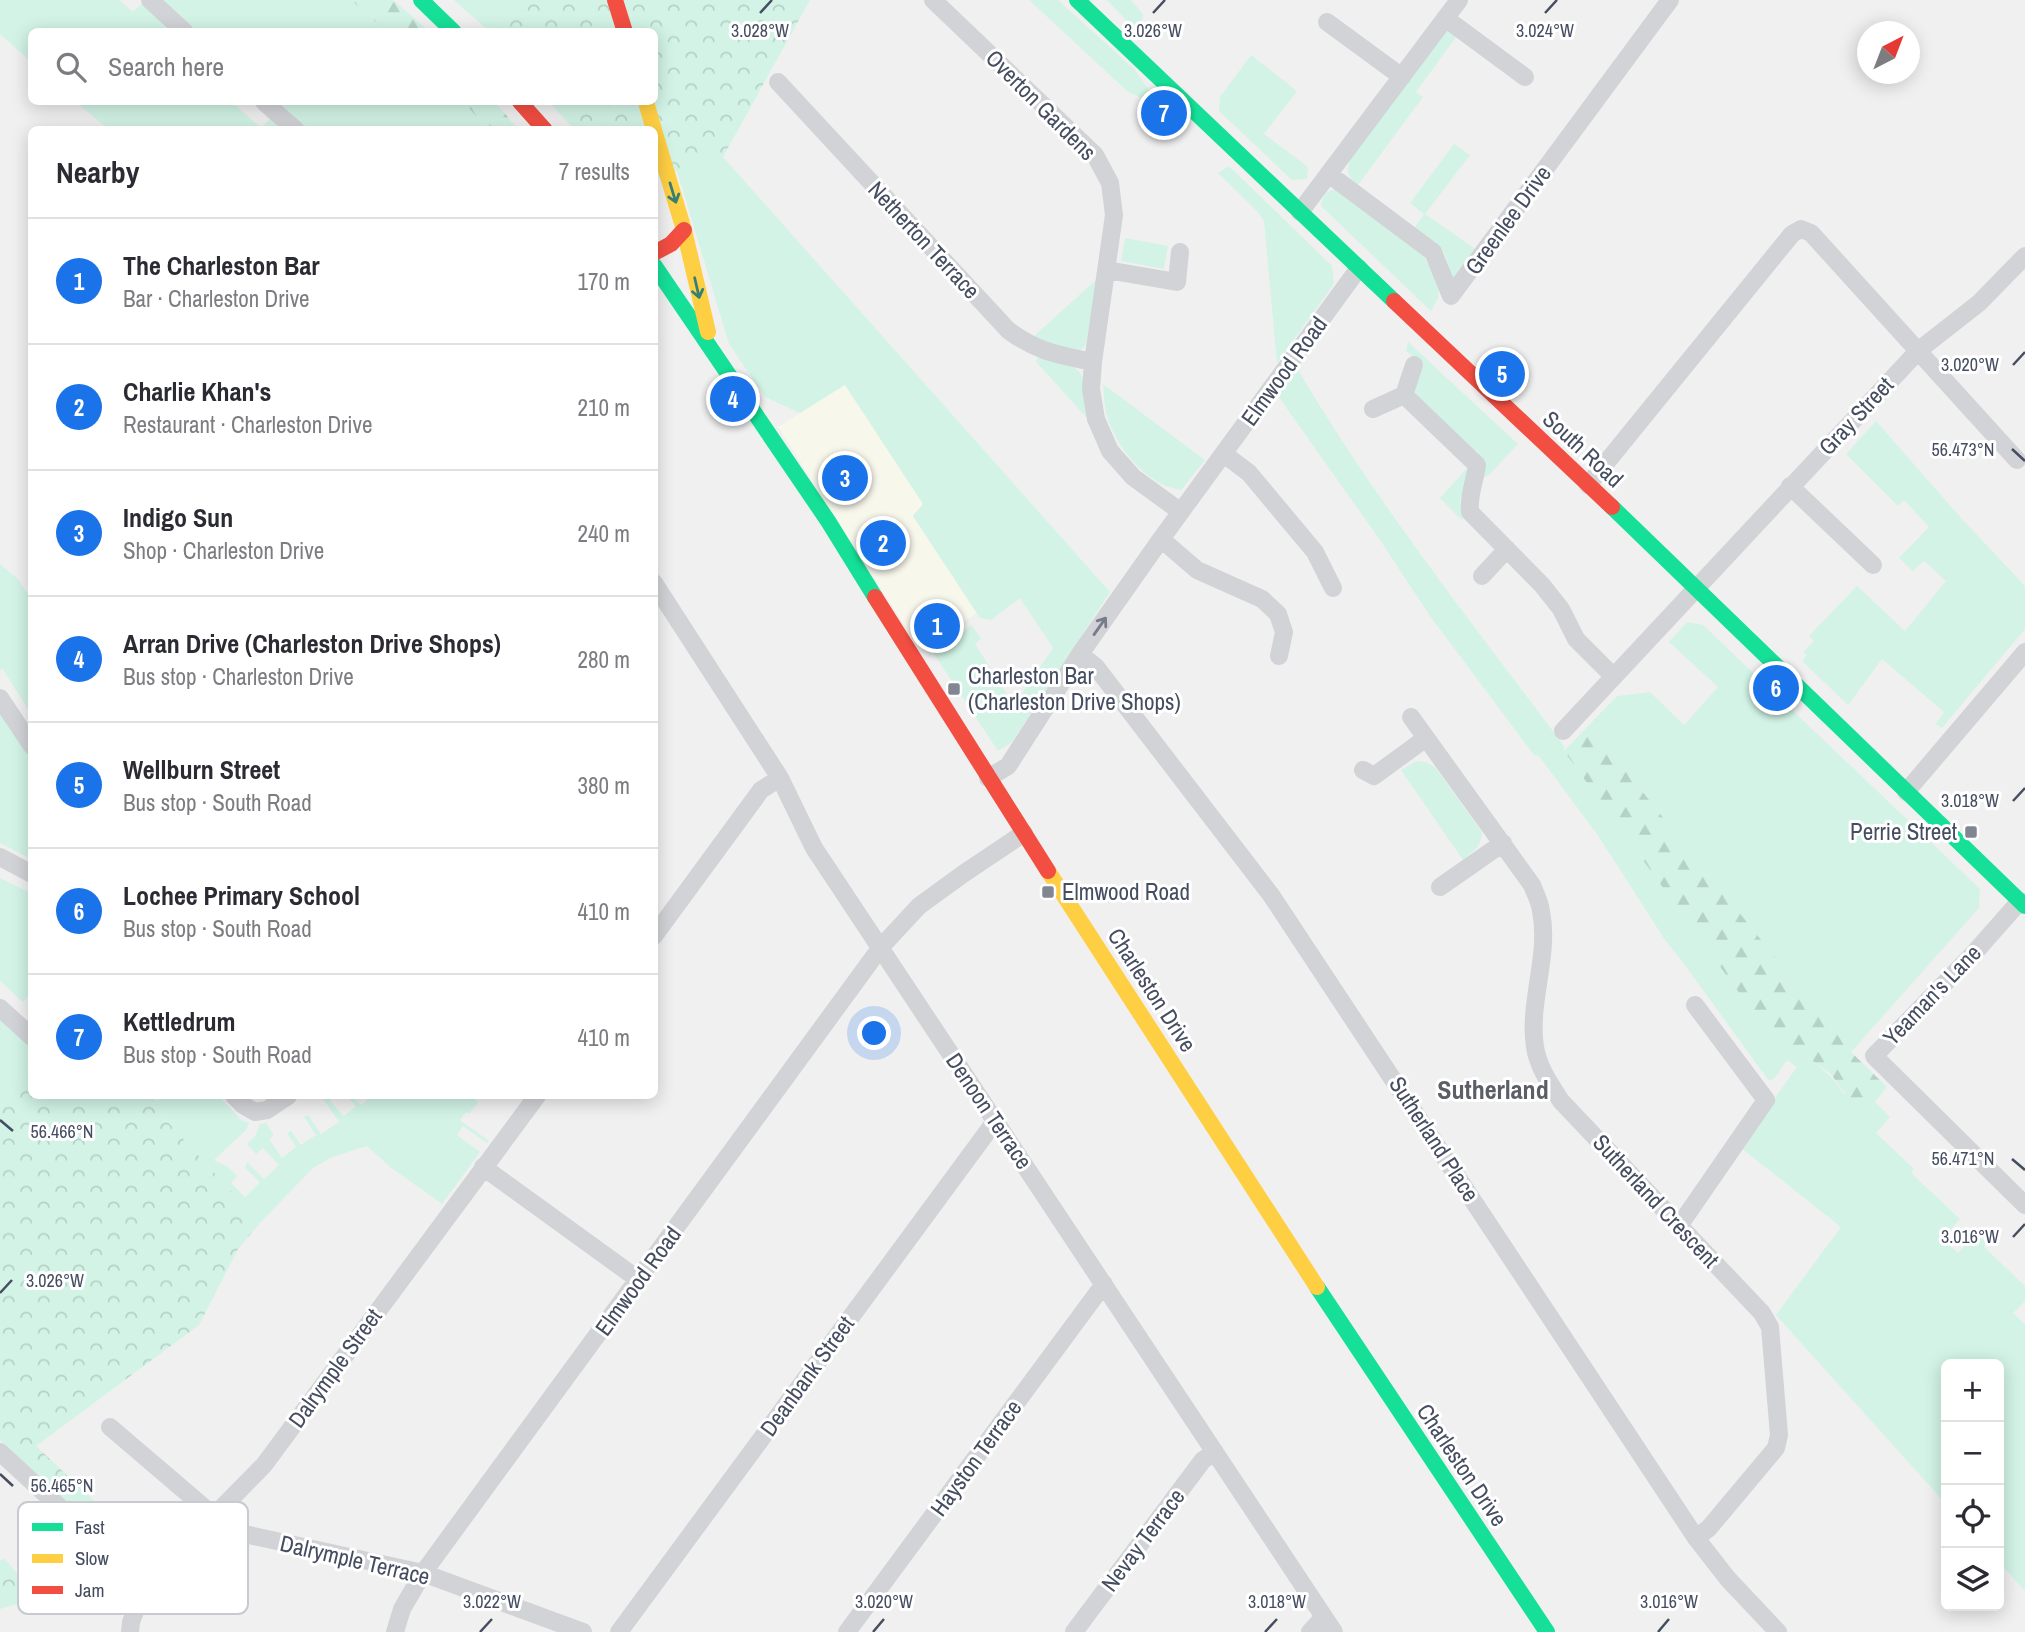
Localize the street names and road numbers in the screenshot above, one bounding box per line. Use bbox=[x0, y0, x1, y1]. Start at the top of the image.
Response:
street label: Overton Gardens bbox=[979, 43, 1103, 167]
street label: Greenlee Drive bbox=[1457, 159, 1558, 281]
street label: Netherton Terrace bbox=[862, 174, 987, 305]
street label: Elmwood Road bbox=[1233, 310, 1334, 432]
street label: Gray Street bbox=[1811, 370, 1900, 462]
street label: South Road bbox=[1536, 403, 1630, 494]
street label: Charleston Drive bbox=[1101, 922, 1204, 1058]
street label: Yeaman's Lane bbox=[1876, 937, 1988, 1052]
street label: Denoon Terrace bbox=[939, 1047, 1040, 1175]
street label: Sutherland Place bbox=[1382, 1070, 1487, 1207]
street label: Sutherland Crescent bbox=[1586, 1127, 1726, 1274]
street label: Elmwood Road bbox=[587, 1220, 688, 1342]
street label: Dalrymple Street bbox=[281, 1302, 388, 1434]
street label: Deanbank Street bbox=[752, 1309, 861, 1442]
street label: Hayston Terrace bbox=[923, 1393, 1028, 1522]
street label: Charleston Drive bbox=[1410, 1397, 1515, 1532]
street label: Nevay Terrace bbox=[1094, 1482, 1191, 1597]
street label: Dalrymple Terrace bbox=[277, 1527, 433, 1592]

